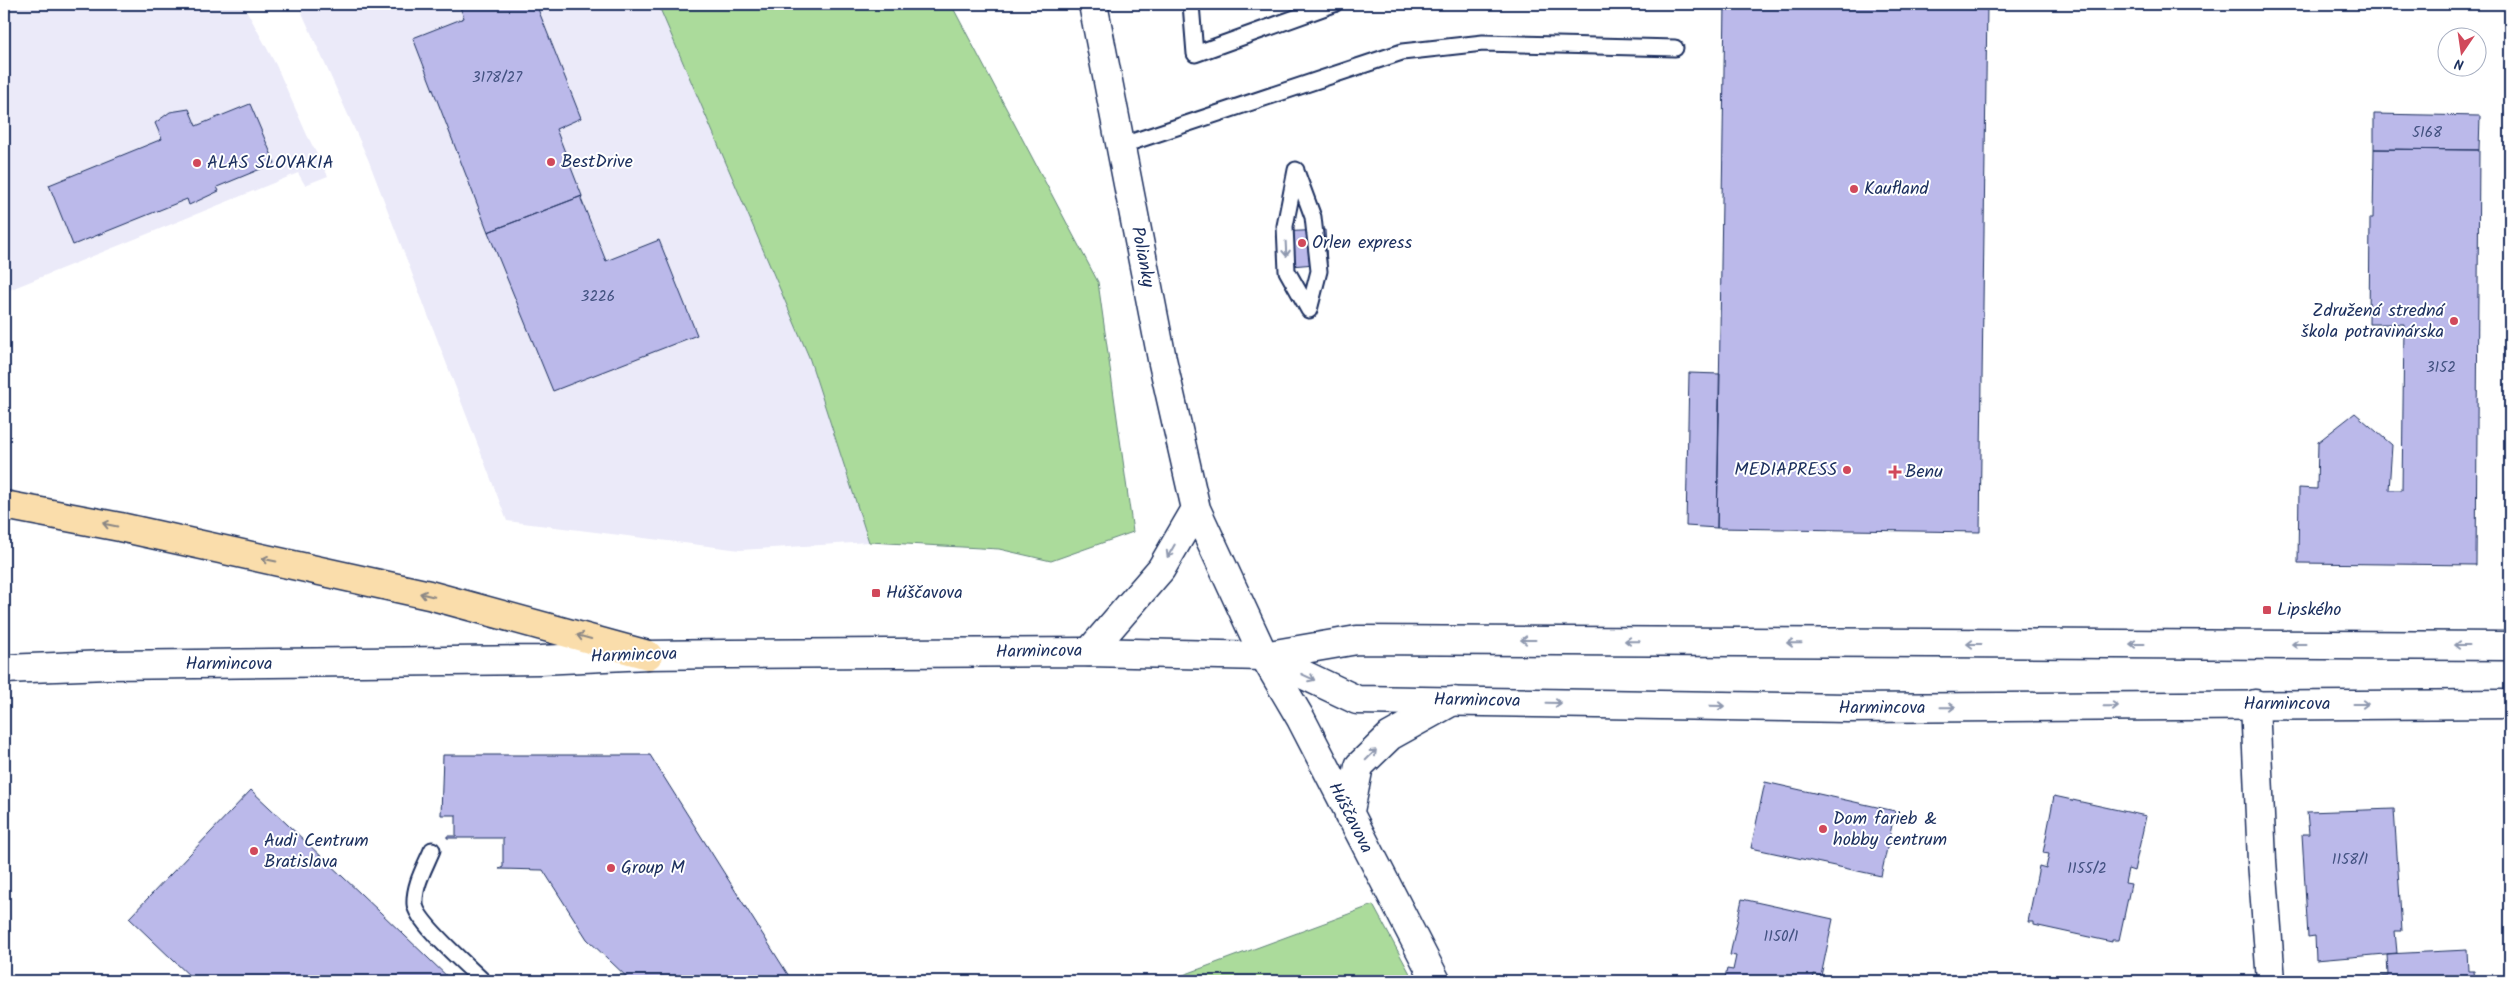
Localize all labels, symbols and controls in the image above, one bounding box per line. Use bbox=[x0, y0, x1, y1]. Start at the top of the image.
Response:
north arrow bbox=[2436, 28, 2486, 78]
text: N bbox=[2452, 52, 2466, 75]
house number: 3178/27 bbox=[472, 66, 523, 90]
house number: 5168 bbox=[2412, 121, 2443, 145]
place label: BestDrive bbox=[561, 148, 633, 177]
place label: ALAS SLOVAKIA bbox=[207, 149, 334, 178]
marker: BestDrive bbox=[545, 156, 557, 168]
marker: ALAS SLOVAKIA bbox=[191, 157, 203, 169]
place label: Kaufland bbox=[1864, 175, 1930, 204]
marker: Kaufland bbox=[1848, 183, 1860, 195]
street label: Polianky bbox=[1122, 224, 1162, 291]
place label: Orlen express bbox=[1312, 229, 1412, 258]
marker: Orlen express bbox=[1296, 237, 1308, 249]
one-way arrow bbox=[1282, 240, 1291, 256]
house number: 3226 bbox=[581, 285, 615, 309]
place label: Združená stredná škola potravinárska bbox=[2301, 297, 2445, 347]
marker: Združená stredná škola potravinárska bbox=[2448, 315, 2460, 327]
house number: 3152 bbox=[2426, 356, 2456, 380]
place label: MEDIAPRESS bbox=[1734, 456, 1837, 485]
place label: Benu bbox=[1905, 458, 1943, 487]
marker: MEDIAPRESS bbox=[1841, 464, 1853, 476]
marker: Benu bbox=[1889, 466, 1901, 478]
one-way arrow bbox=[102, 519, 118, 529]
one-way arrow bbox=[1166, 543, 1176, 558]
one-way arrow bbox=[261, 554, 277, 564]
place label: Húščavova bbox=[886, 579, 963, 608]
marker: Húščavova bbox=[870, 587, 882, 599]
one-way arrow bbox=[420, 590, 436, 599]
place label: Lipského bbox=[2277, 596, 2342, 625]
marker: Lipského bbox=[2261, 604, 2273, 616]
one-way arrow bbox=[576, 632, 592, 641]
one-way arrow bbox=[1520, 635, 1536, 645]
one-way arrow bbox=[1624, 636, 1640, 646]
street label: Harmincova bbox=[995, 637, 1083, 667]
one-way arrow bbox=[1787, 638, 1803, 648]
one-way arrow bbox=[1966, 639, 1982, 649]
one-way arrow bbox=[2129, 639, 2145, 649]
one-way arrow bbox=[2291, 639, 2308, 649]
street label: Harmincova bbox=[590, 640, 678, 672]
one-way arrow bbox=[2454, 640, 2470, 650]
street label: Harmincova bbox=[186, 650, 272, 679]
one-way arrow bbox=[1300, 672, 1315, 682]
street label: Harmincova bbox=[1433, 686, 1521, 716]
street label: Harmincova bbox=[2244, 690, 2330, 719]
street label: Harmincova bbox=[1839, 694, 1925, 723]
one-way arrow bbox=[1546, 698, 1562, 707]
one-way arrow bbox=[2352, 699, 2369, 709]
one-way arrow bbox=[1708, 701, 1725, 711]
one-way arrow bbox=[2102, 701, 2119, 711]
one-way arrow bbox=[1940, 702, 1956, 712]
one-way arrow bbox=[1364, 749, 1377, 761]
street label: Húščavova bbox=[1320, 777, 1380, 859]
place label: Dom farieb & hobby centrum bbox=[1833, 805, 1947, 855]
marker: Dom farieb & hobby centrum bbox=[1817, 823, 1829, 835]
place label: Audi Centrum Bratislava bbox=[264, 827, 368, 877]
marker: Audi Centrum Bratislava bbox=[248, 845, 260, 857]
house number: 1158/1 bbox=[2332, 848, 2369, 872]
place label: Group M bbox=[621, 854, 686, 883]
house number: 1155/2 bbox=[2067, 857, 2107, 881]
marker: Group M bbox=[605, 862, 617, 874]
house number: 1150/1 bbox=[1764, 925, 1799, 949]

